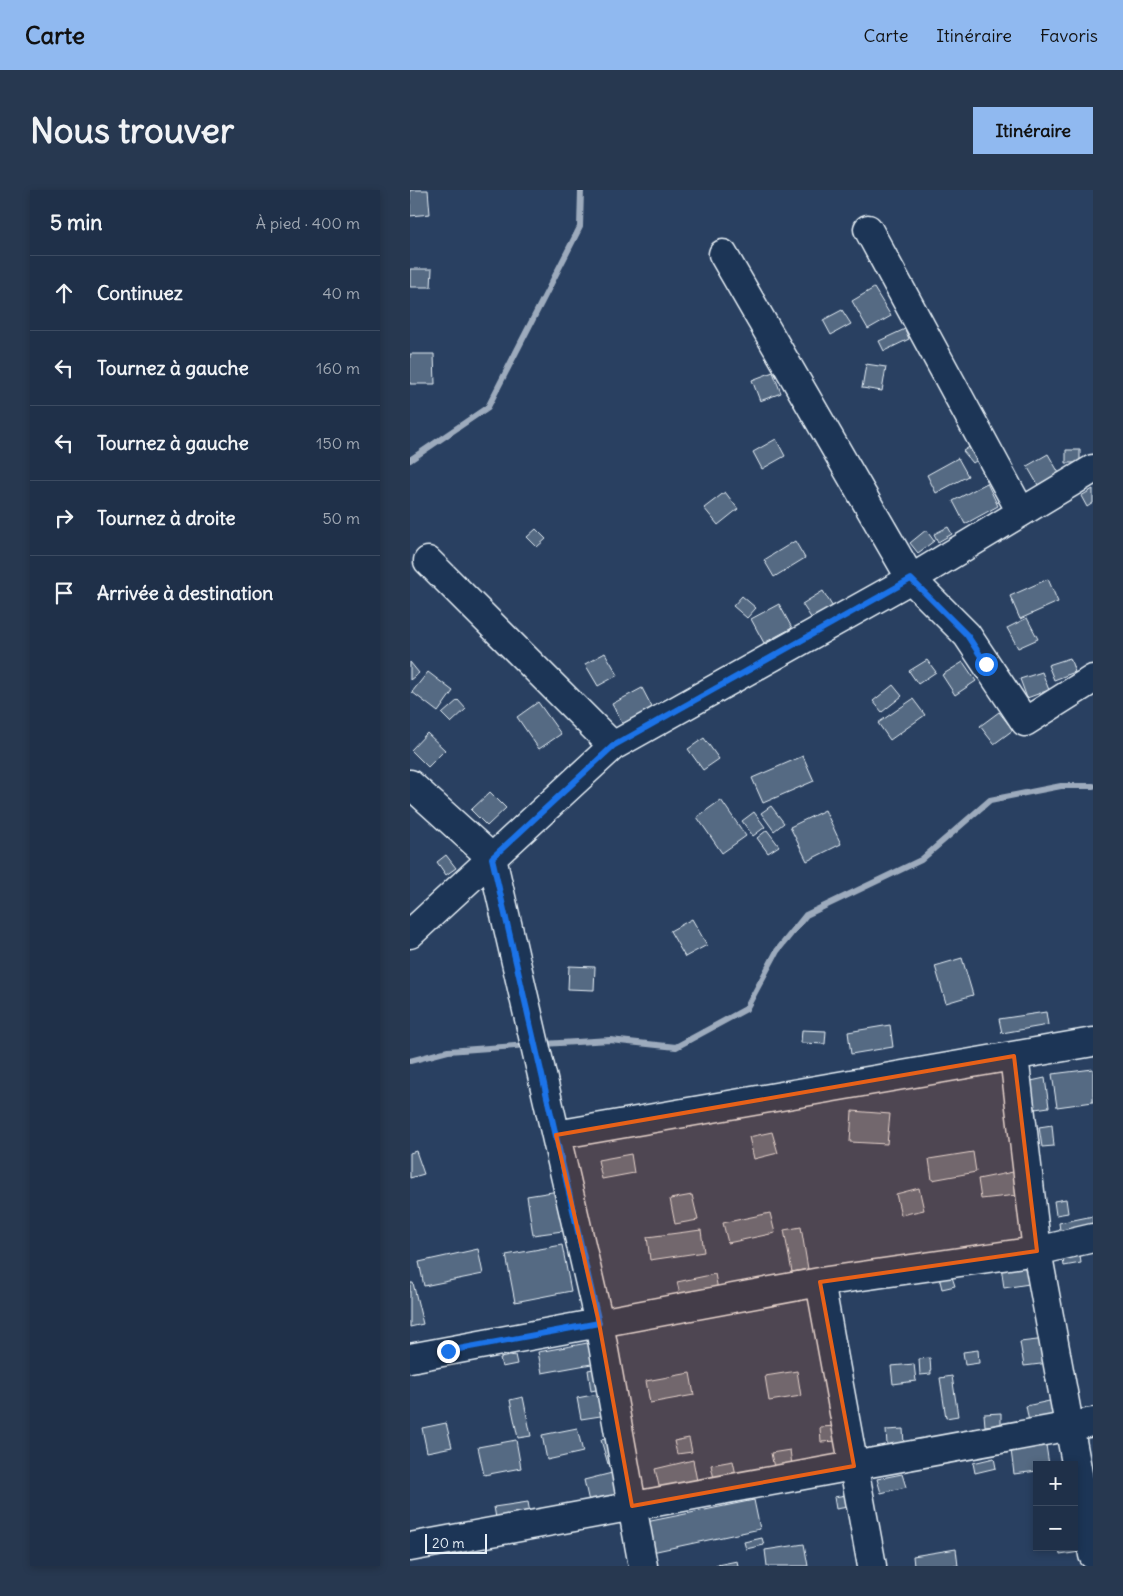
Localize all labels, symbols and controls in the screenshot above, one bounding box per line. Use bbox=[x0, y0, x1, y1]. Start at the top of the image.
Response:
text: Carte bbox=[25, 20, 85, 50]
text: Carte bbox=[863, 24, 908, 47]
text: Itinéraire bbox=[936, 24, 1012, 47]
text: Favoris bbox=[1040, 24, 1098, 47]
button: Itinéraire bbox=[973, 107, 1093, 154]
text: Nous trouver bbox=[30, 108, 234, 152]
text: 5 min bbox=[50, 209, 102, 236]
text: À pied · 400 m bbox=[256, 213, 360, 233]
icon: ahead bbox=[50, 279, 78, 307]
text: Continuez bbox=[97, 281, 183, 305]
text: 40 m bbox=[322, 283, 360, 303]
icon: left bbox=[50, 354, 78, 382]
text: Tournez à gauche bbox=[97, 356, 249, 380]
text: 160 m bbox=[316, 358, 360, 378]
icon: left bbox=[50, 429, 78, 457]
text: Tournez à gauche bbox=[97, 431, 249, 455]
text: 150 m bbox=[316, 433, 360, 453]
icon: right bbox=[50, 504, 78, 532]
text: Tournez à droite bbox=[97, 506, 236, 530]
text: 50 m bbox=[322, 508, 360, 528]
icon: arrive bbox=[50, 579, 78, 607]
text: Arrivée à destination bbox=[97, 581, 273, 605]
route start bbox=[975, 653, 998, 676]
route end bbox=[437, 1340, 460, 1363]
map controls bbox=[1033, 1461, 1078, 1551]
button: + bbox=[1033, 1461, 1078, 1506]
button: − bbox=[1033, 1506, 1078, 1551]
scale bar bbox=[425, 1531, 488, 1554]
text: 20 m bbox=[432, 1534, 465, 1552]

